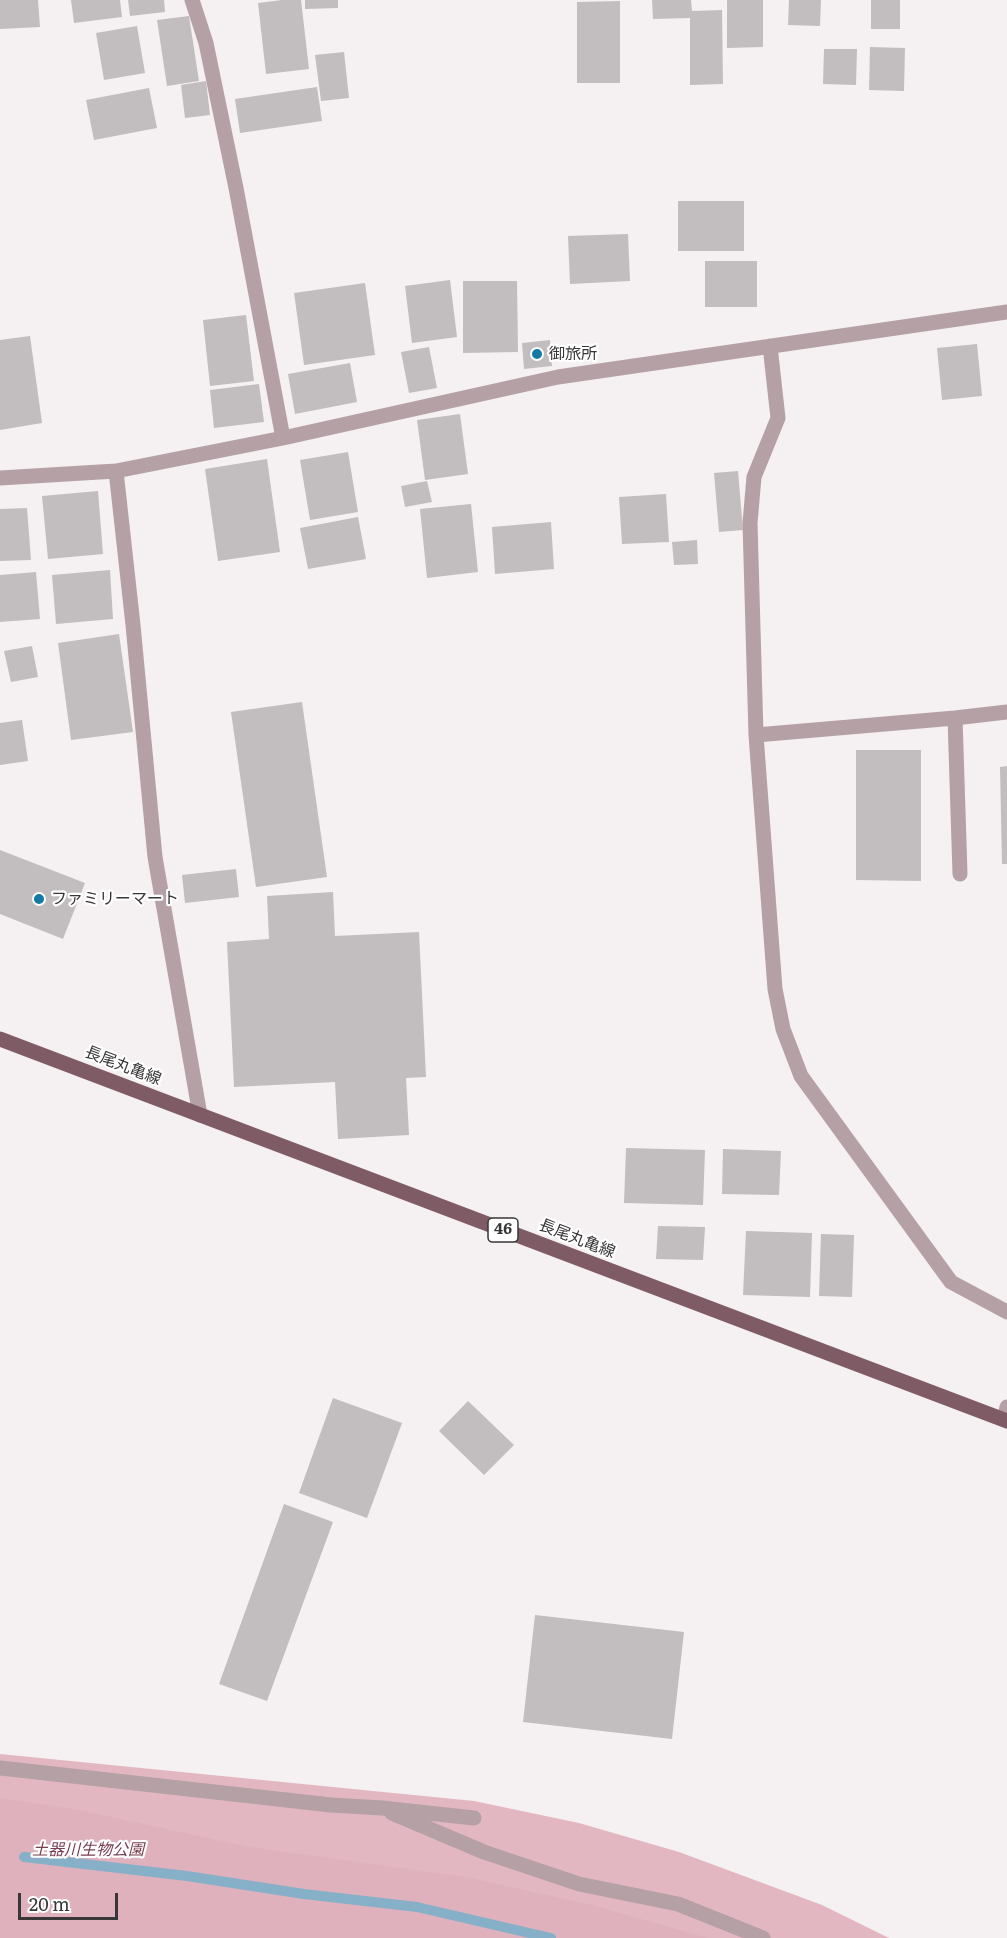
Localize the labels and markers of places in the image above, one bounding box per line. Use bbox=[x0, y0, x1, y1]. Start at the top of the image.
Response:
place label: 御旅所 bbox=[549, 344, 597, 364]
marker: 御旅所 bbox=[530, 347, 544, 361]
place label: ファミリーマート bbox=[51, 889, 179, 909]
marker: ファミリーマート bbox=[32, 892, 46, 906]

